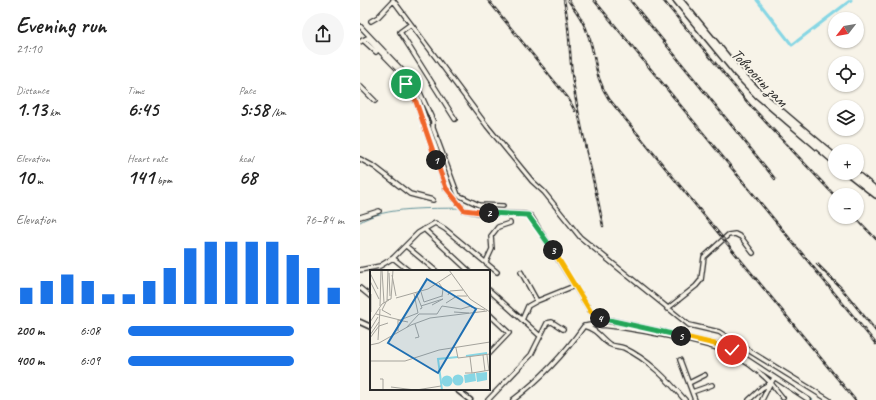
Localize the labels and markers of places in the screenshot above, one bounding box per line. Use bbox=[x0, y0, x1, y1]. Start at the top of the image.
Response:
pin bbox=[389, 67, 423, 101]
pin: 1 bbox=[426, 150, 446, 170]
pin: 2 bbox=[479, 203, 499, 223]
pin: 3 bbox=[543, 240, 563, 260]
pin: 4 bbox=[590, 308, 610, 328]
pin: 5 bbox=[671, 326, 691, 346]
pin bbox=[715, 333, 749, 367]

